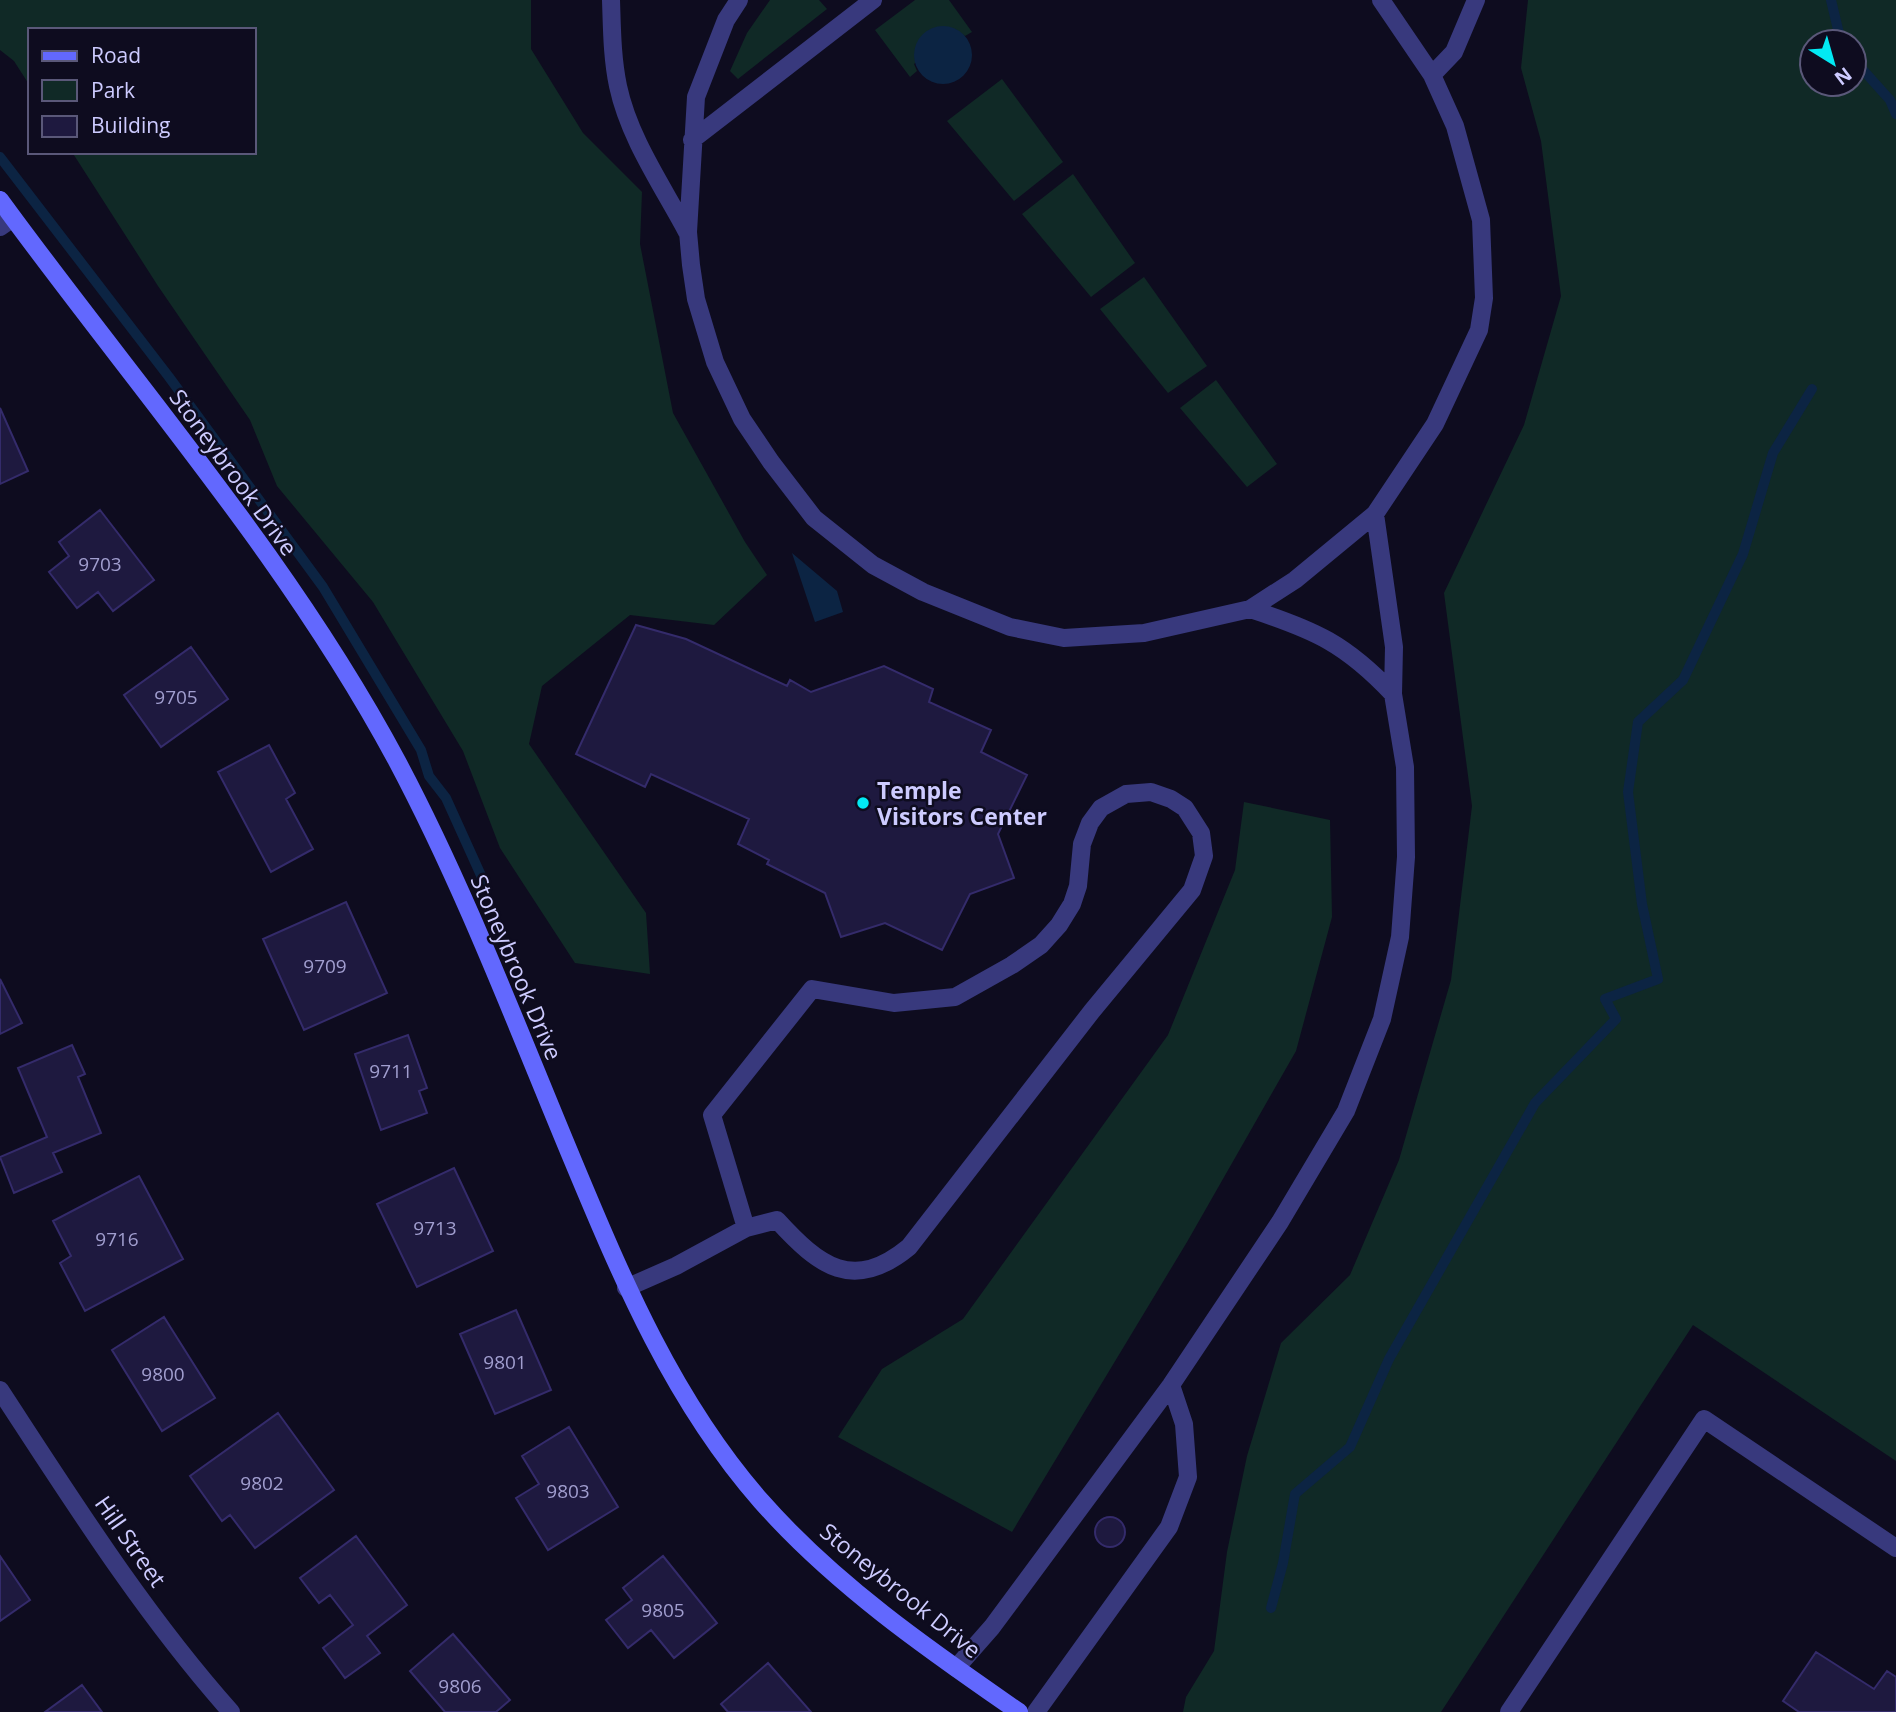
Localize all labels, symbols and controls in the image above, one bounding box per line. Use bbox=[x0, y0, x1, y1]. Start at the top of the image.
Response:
legend bbox=[28, 28, 256, 154]
north arrow bbox=[1798, 28, 1868, 98]
text: Road bbox=[91, 41, 141, 69]
text: N bbox=[1829, 62, 1857, 92]
text: Park bbox=[91, 76, 135, 104]
text: Building bbox=[91, 111, 170, 139]
street label: Stoneybrook Drive bbox=[163, 382, 305, 562]
house number: 9703 bbox=[78, 551, 122, 577]
house number: 9705 bbox=[154, 684, 198, 710]
place label: Temple Visitors Center bbox=[877, 774, 1047, 832]
marker: Temple Visitors Center bbox=[855, 795, 871, 811]
street label: Stoneybrook Drive bbox=[463, 869, 571, 1065]
house number: 9709 bbox=[303, 953, 347, 979]
house number: 9711 bbox=[369, 1058, 413, 1084]
house number: 9713 bbox=[413, 1215, 457, 1241]
house number: 9716 bbox=[95, 1226, 139, 1252]
house number: 9801 bbox=[483, 1349, 527, 1375]
house number: 9800 bbox=[141, 1361, 185, 1387]
house number: 9802 bbox=[240, 1470, 284, 1496]
house number: 9803 bbox=[546, 1478, 590, 1504]
street label: Hill Street bbox=[88, 1489, 174, 1593]
street label: Stoneybrook Drive bbox=[814, 1515, 988, 1665]
house number: 9805 bbox=[641, 1597, 685, 1623]
house number: 9806 bbox=[438, 1673, 482, 1699]

